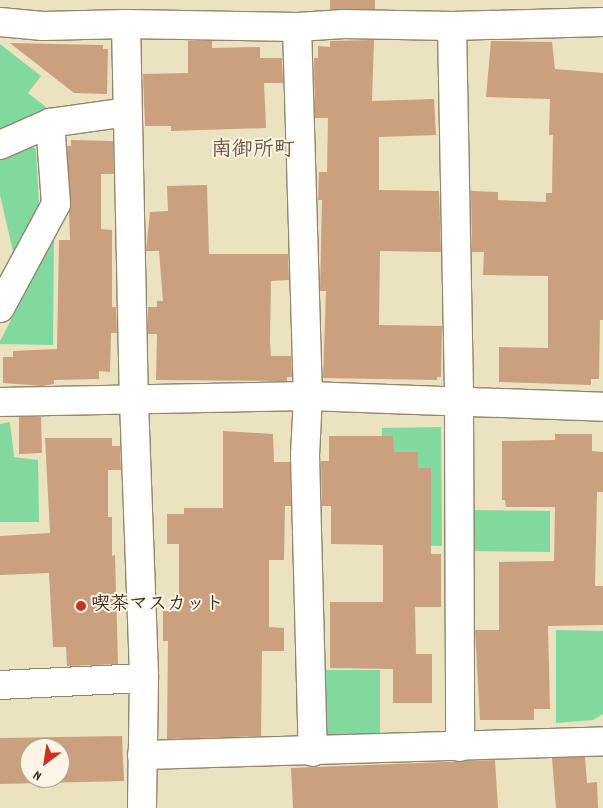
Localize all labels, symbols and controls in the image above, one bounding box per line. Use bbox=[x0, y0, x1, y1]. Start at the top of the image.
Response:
district label: 南御所町 bbox=[211, 138, 295, 164]
place label: 喫茶マスカット bbox=[91, 595, 224, 617]
marker: 喫茶マスカット bbox=[75, 600, 87, 612]
north arrow bbox=[20, 738, 70, 788]
text: N bbox=[30, 765, 46, 785]

